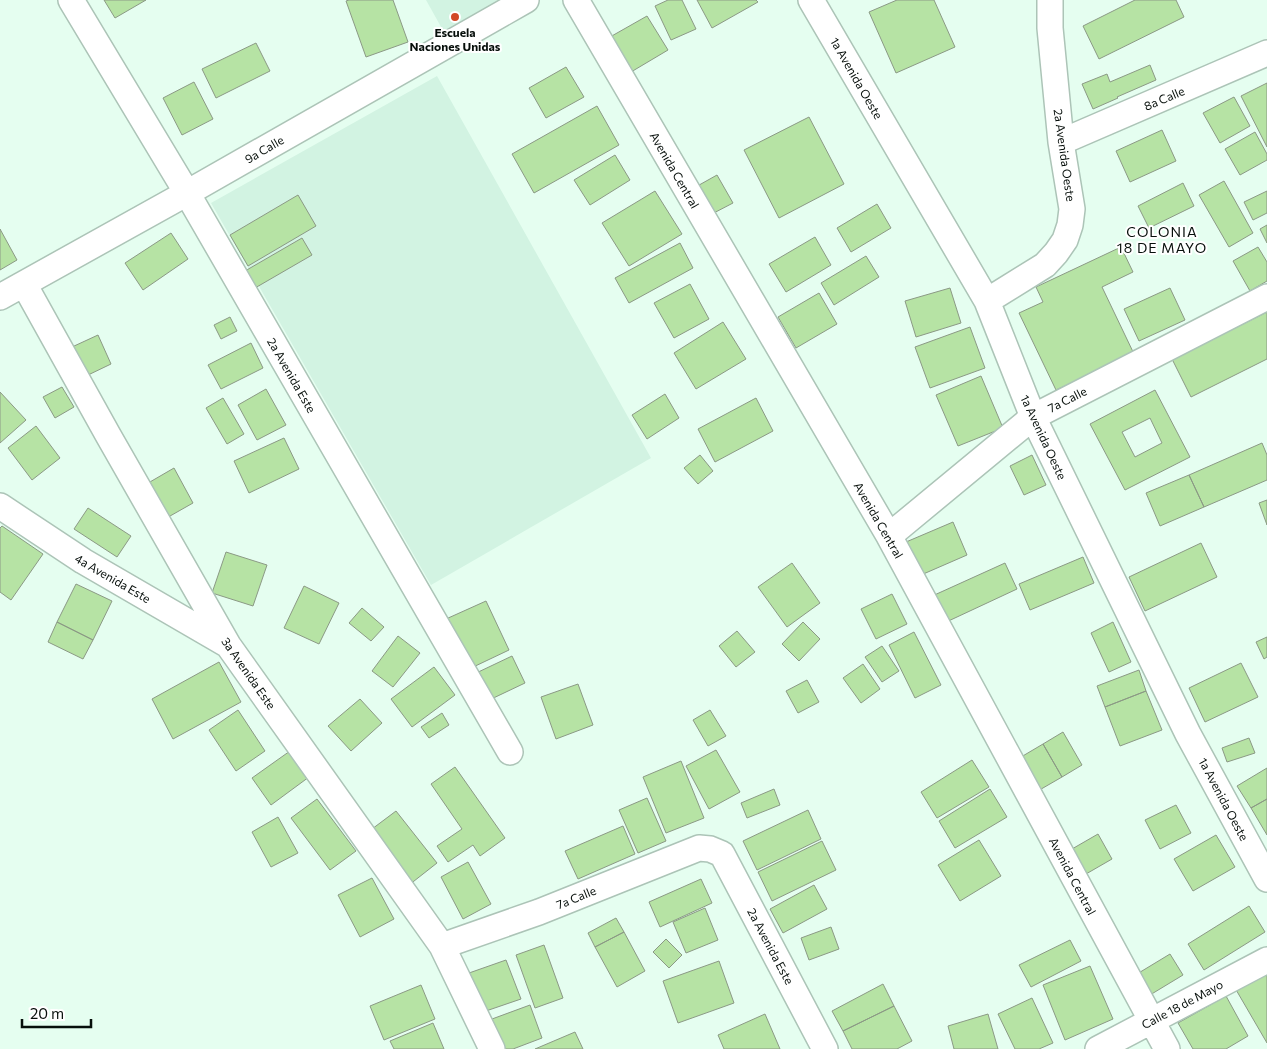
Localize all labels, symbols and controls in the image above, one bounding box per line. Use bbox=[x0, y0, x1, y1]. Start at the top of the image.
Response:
marker: Escuela Naciones Unidas bbox=[449, 11, 461, 23]
place label: Escuela Naciones Unidas bbox=[410, 25, 501, 53]
street label: 1a Avenida Oeste bbox=[828, 35, 886, 121]
street label: 8a Calle bbox=[1142, 83, 1186, 113]
street label: 2a Avenida Oeste bbox=[1052, 108, 1078, 202]
street label: Avenida Central bbox=[647, 129, 703, 211]
street label: 9a Calle bbox=[242, 132, 286, 166]
district label: COLONIA 18 DE MAYO bbox=[1117, 223, 1207, 256]
street label: 2a Avenida Este bbox=[265, 335, 319, 415]
street label: 7a Calle bbox=[1045, 383, 1089, 415]
street label: 1a Avenida Oeste bbox=[1018, 392, 1070, 482]
street label: Avenida Central bbox=[851, 479, 907, 561]
street label: 4a Avenida Este bbox=[73, 551, 153, 605]
street label: 3a Avenida Este bbox=[219, 634, 279, 712]
street label: 1a Avenida Oeste bbox=[1196, 755, 1252, 843]
street label: Avenida Central bbox=[1047, 835, 1099, 917]
street label: 7a Calle bbox=[554, 883, 598, 911]
street label: 2a Avenida Este bbox=[745, 905, 797, 987]
street label: Calle 18 de Mayo bbox=[1139, 977, 1225, 1031]
scale bar bbox=[22, 996, 91, 1028]
text: 20 m bbox=[30, 1004, 64, 1022]

